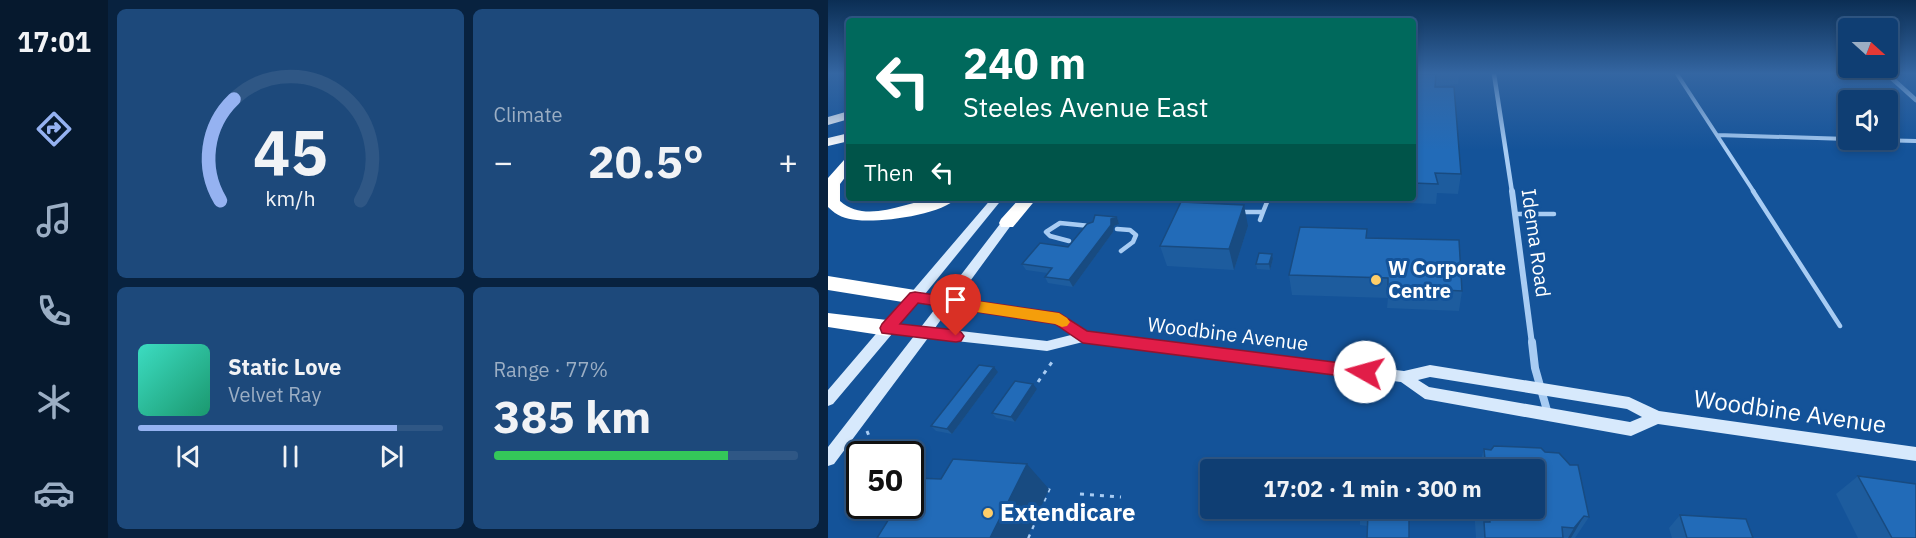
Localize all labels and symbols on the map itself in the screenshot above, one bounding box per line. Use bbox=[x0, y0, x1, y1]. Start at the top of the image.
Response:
north arrow bbox=[1838, 18, 1898, 78]
street label: Idema Road bbox=[1516, 187, 1557, 299]
place label: W Corporate Centre bbox=[1388, 254, 1506, 304]
marker: W Corporate Centre bbox=[1369, 273, 1383, 287]
pin bbox=[930, 274, 981, 336]
street label: Woodbine Avenue bbox=[1146, 310, 1310, 357]
position arrow bbox=[1333, 340, 1397, 404]
street label: Woodbine Avenue bbox=[1692, 382, 1889, 440]
speed limit sign: 50 bbox=[846, 441, 924, 519]
place label: Extendicare bbox=[1000, 496, 1135, 528]
marker: Extendicare bbox=[981, 506, 995, 520]

